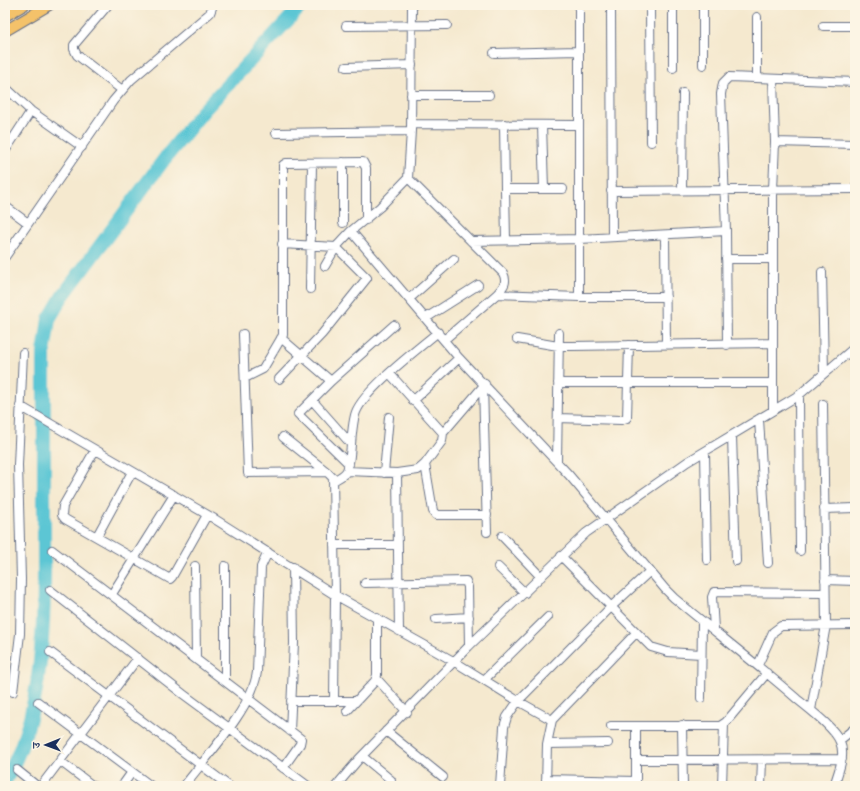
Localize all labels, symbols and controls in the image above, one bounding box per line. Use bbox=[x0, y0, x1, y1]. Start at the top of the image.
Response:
north arrow bbox=[26, 725, 66, 765]
text: उ bbox=[30, 741, 43, 749]

